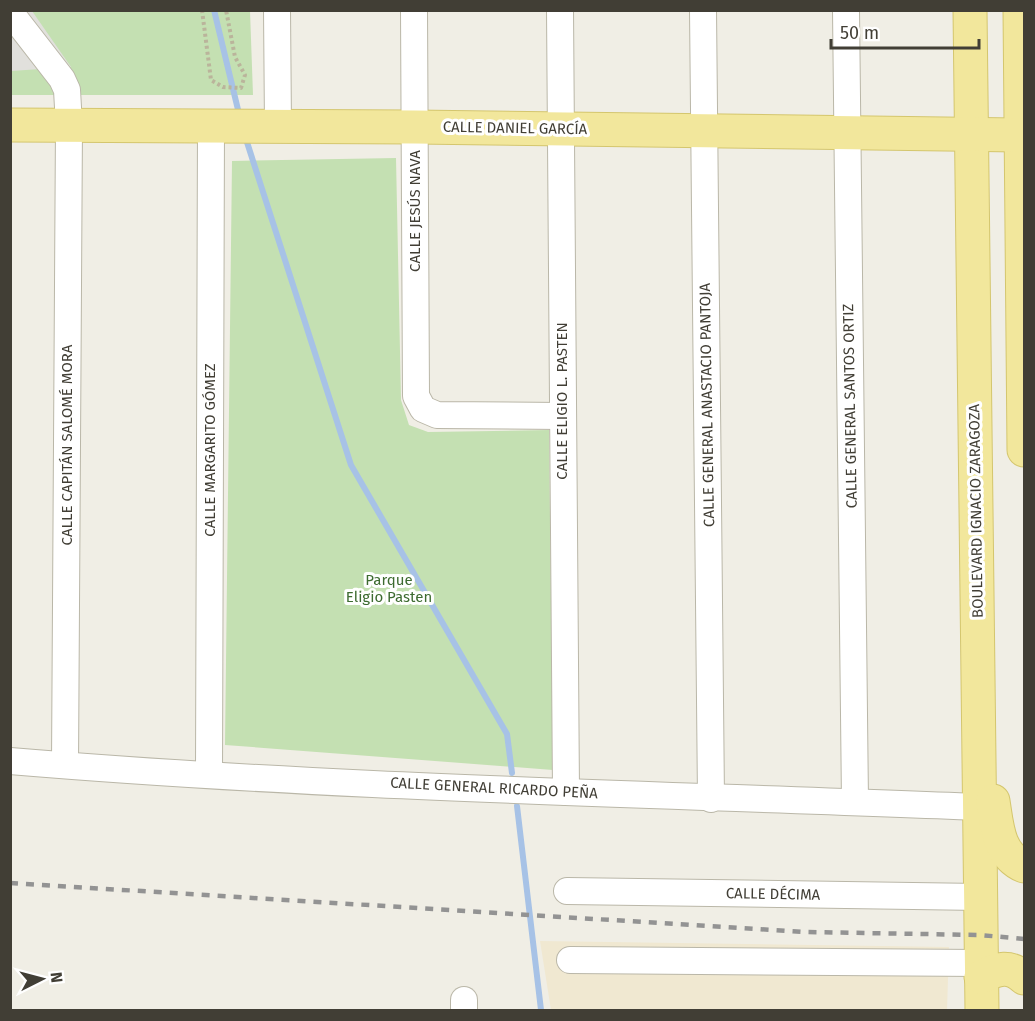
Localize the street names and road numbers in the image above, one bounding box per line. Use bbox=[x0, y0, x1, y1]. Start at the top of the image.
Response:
street label: CALLE DANIEL GARCÍA bbox=[443, 118, 588, 138]
street label: CALLE JESÚS NAVA bbox=[406, 150, 424, 272]
street label: CALLE GENERAL ANASTACIO PANTOJA bbox=[696, 282, 718, 527]
street label: CALLE GENERAL SANTOS ORTIZ bbox=[839, 303, 861, 508]
street label: CALLE ELIGIO L. PASTEN bbox=[553, 322, 571, 480]
street label: CALLE CAPITÁN SALOMÉ MORA bbox=[58, 344, 76, 545]
street label: CALLE MARGARITO GÓMEZ bbox=[201, 363, 219, 537]
street label: BOULEVARD IGNACIO ZARAGOZA bbox=[965, 403, 987, 618]
street label: CALLE GENERAL RICARDO PEÑA bbox=[390, 774, 599, 802]
street label: CALLE DÉCIMA bbox=[726, 884, 821, 904]

